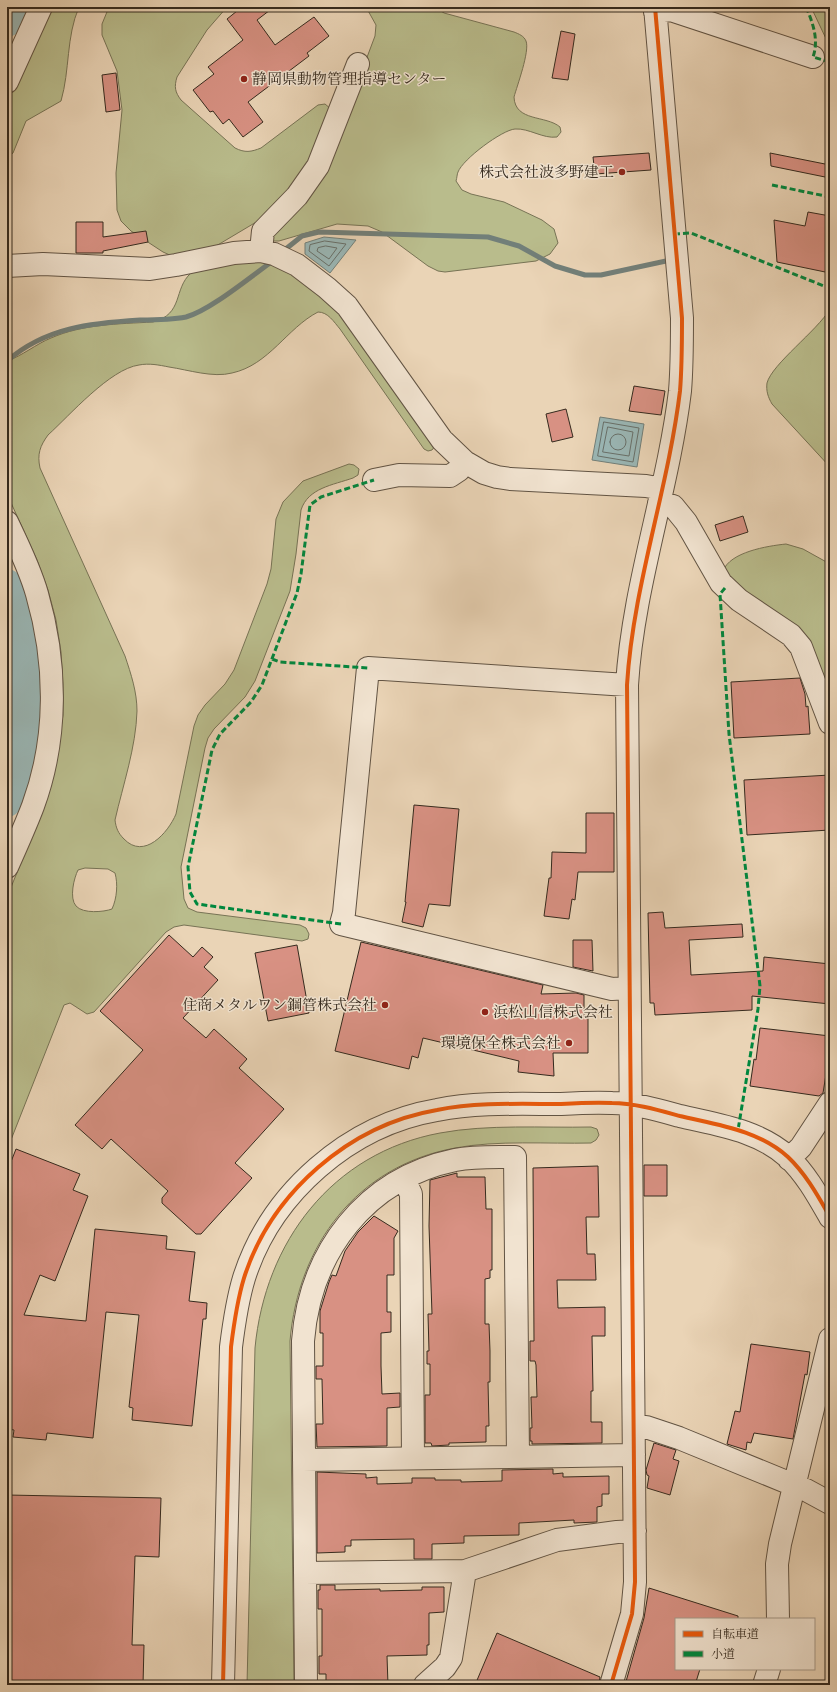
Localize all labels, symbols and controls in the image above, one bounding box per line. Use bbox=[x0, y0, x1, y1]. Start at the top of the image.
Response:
place label: 静岡県動物管理指導センター bbox=[252, 69, 446, 89]
marker: 静岡県動物管理指導センター bbox=[239, 74, 249, 84]
place label: 株式会社波多野建工 bbox=[479, 162, 614, 182]
marker: 株式会社波多野建工 bbox=[617, 167, 627, 177]
place label: 住商メタルワン鋼管株式会社 bbox=[182, 995, 377, 1015]
marker: 住商メタルワン鋼管株式会社 bbox=[380, 1000, 390, 1010]
place label: 浜松山信株式会社 bbox=[493, 1002, 613, 1022]
marker: 浜松山信株式会社 bbox=[480, 1007, 490, 1017]
place label: 環境保全株式会社 bbox=[441, 1033, 561, 1053]
marker: 環境保全株式会社 bbox=[564, 1038, 574, 1048]
legend bbox=[675, 1618, 815, 1670]
text: 自転車道 bbox=[711, 1626, 759, 1642]
text: 小道 bbox=[711, 1646, 735, 1662]

